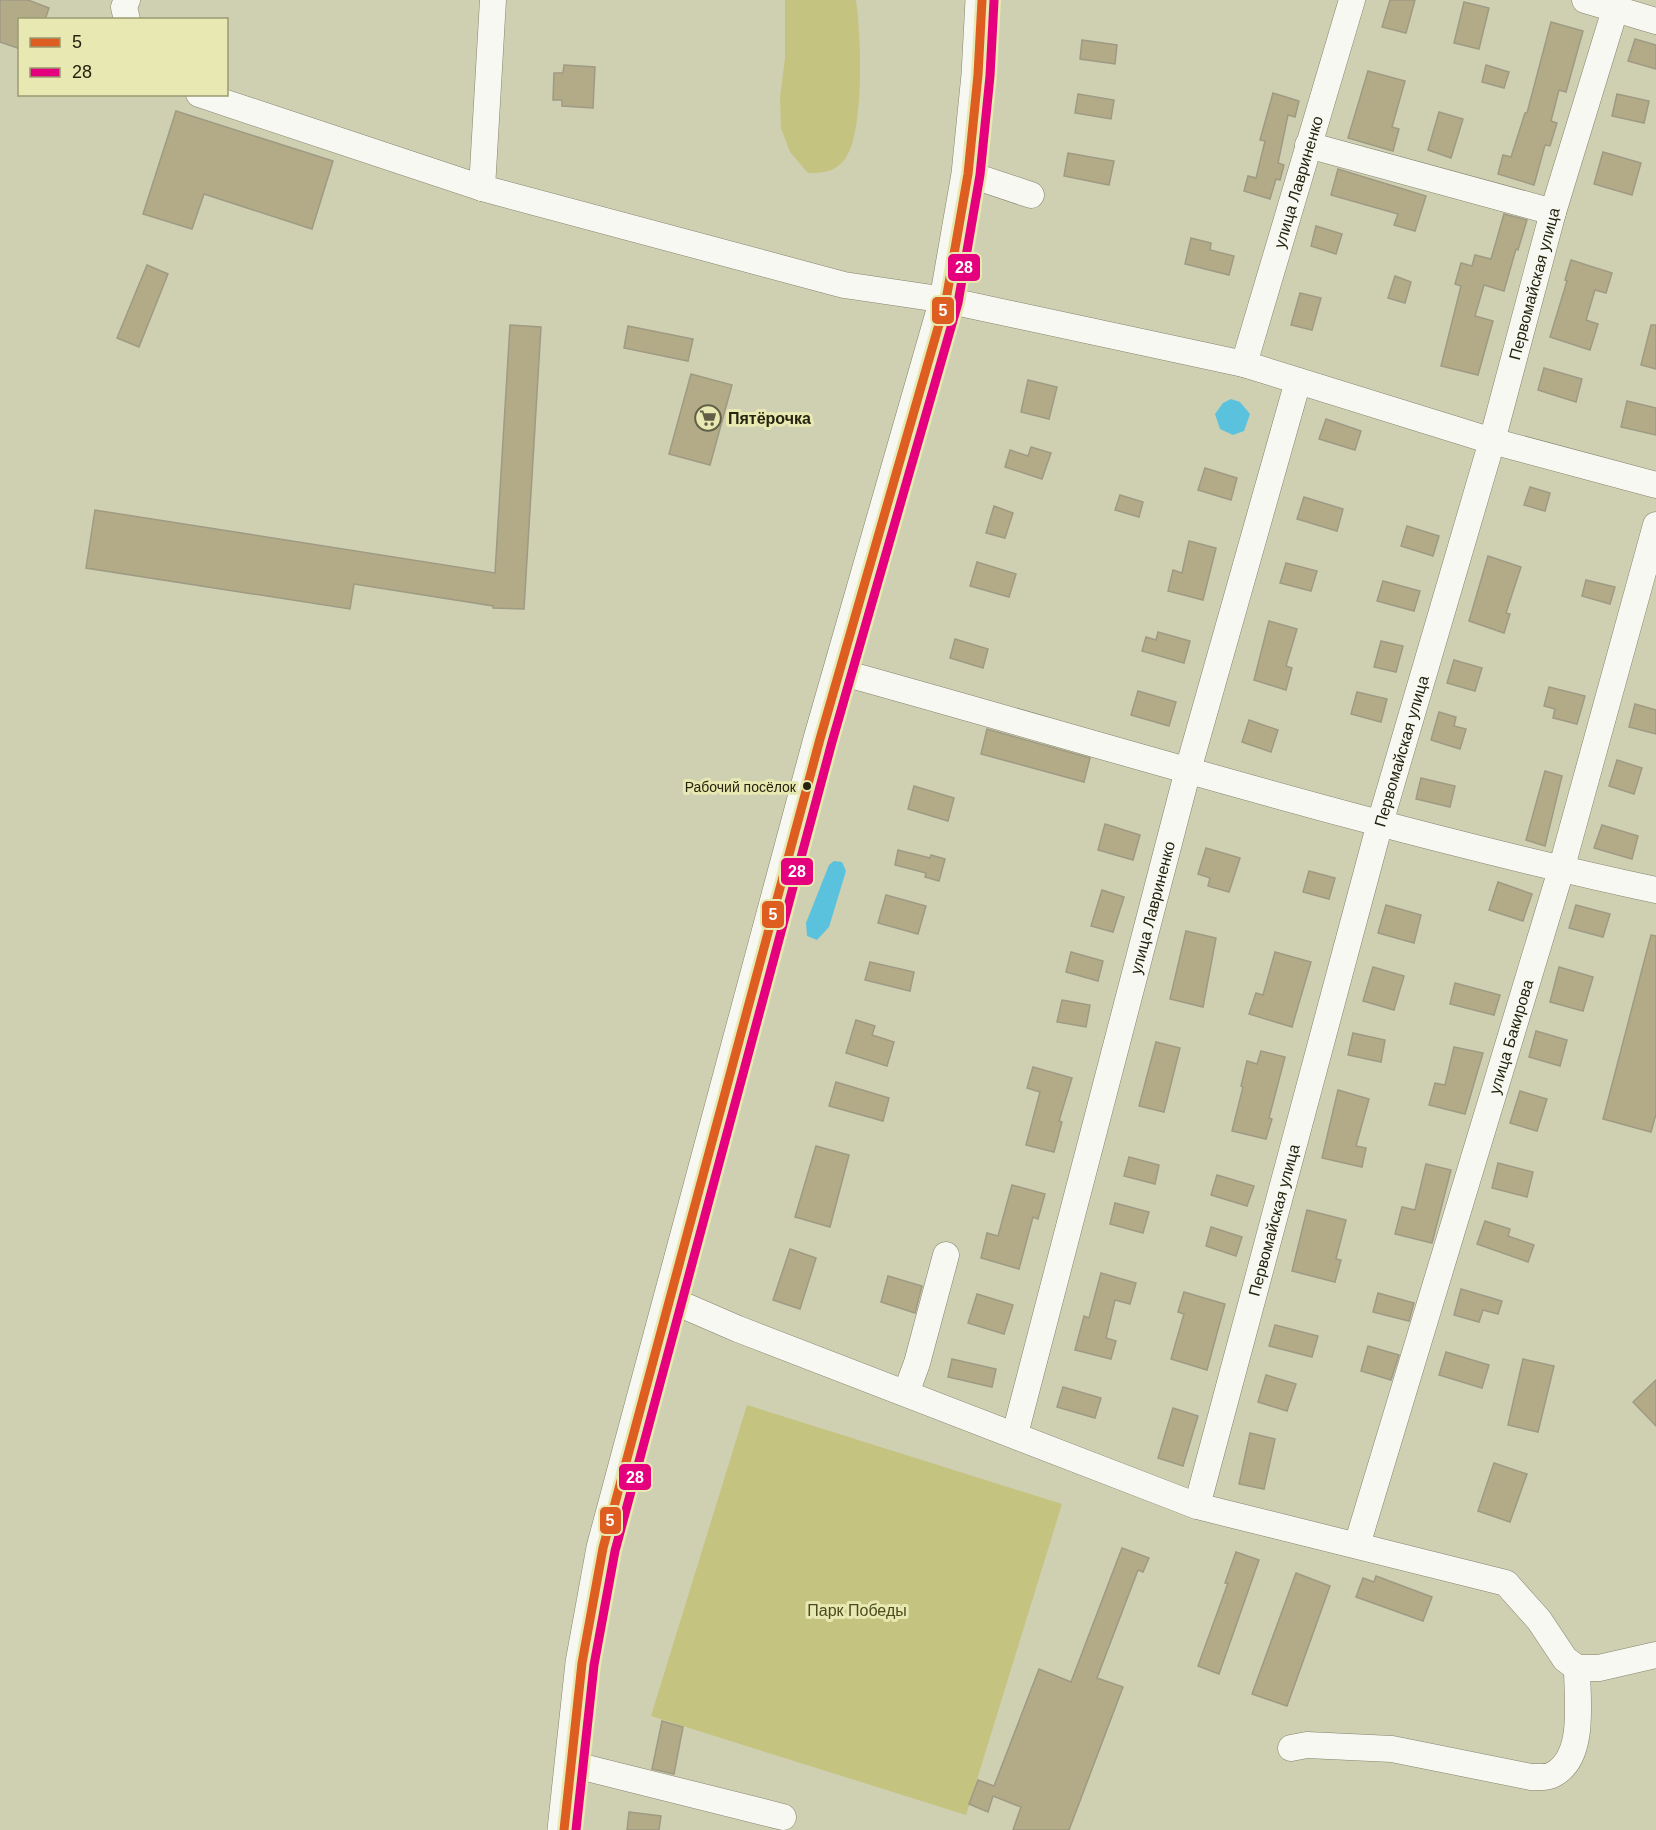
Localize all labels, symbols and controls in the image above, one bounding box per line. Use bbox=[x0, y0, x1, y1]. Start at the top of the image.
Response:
legend bbox=[18, 18, 228, 96]
text: 5 bbox=[72, 32, 82, 52]
text: 28 bbox=[72, 62, 92, 82]
street label: улица Лавриненко bbox=[1271, 114, 1326, 250]
street label: Первомайская улица bbox=[1506, 206, 1563, 362]
line badge: 28 bbox=[947, 253, 981, 282]
text: 28 bbox=[955, 259, 973, 276]
line badge: 5 bbox=[931, 296, 955, 325]
text: 5 bbox=[939, 302, 948, 319]
supermarket icon: Пятёрочка bbox=[693, 403, 723, 433]
place label: Пятёрочка bbox=[728, 410, 811, 427]
street label: Первомайская улица bbox=[1371, 674, 1432, 829]
place label: Рабочий посёлок bbox=[685, 779, 797, 795]
marker: Рабочий посёлок bbox=[801, 780, 813, 792]
street label: улица Лавриненко bbox=[1127, 839, 1178, 976]
line badge: 28 bbox=[780, 857, 814, 886]
text: 28 bbox=[788, 863, 806, 880]
line badge: 5 bbox=[761, 900, 785, 929]
text: 5 bbox=[769, 906, 778, 923]
street label: улица Бакирова bbox=[1486, 977, 1536, 1096]
street label: Первомайская улица bbox=[1246, 1142, 1303, 1298]
line badge: 28 bbox=[618, 1463, 652, 1491]
text: 28 bbox=[626, 1469, 644, 1486]
line badge: 5 bbox=[599, 1506, 622, 1535]
text: 5 bbox=[606, 1512, 615, 1529]
park label: Парк Победы bbox=[807, 1602, 907, 1619]

